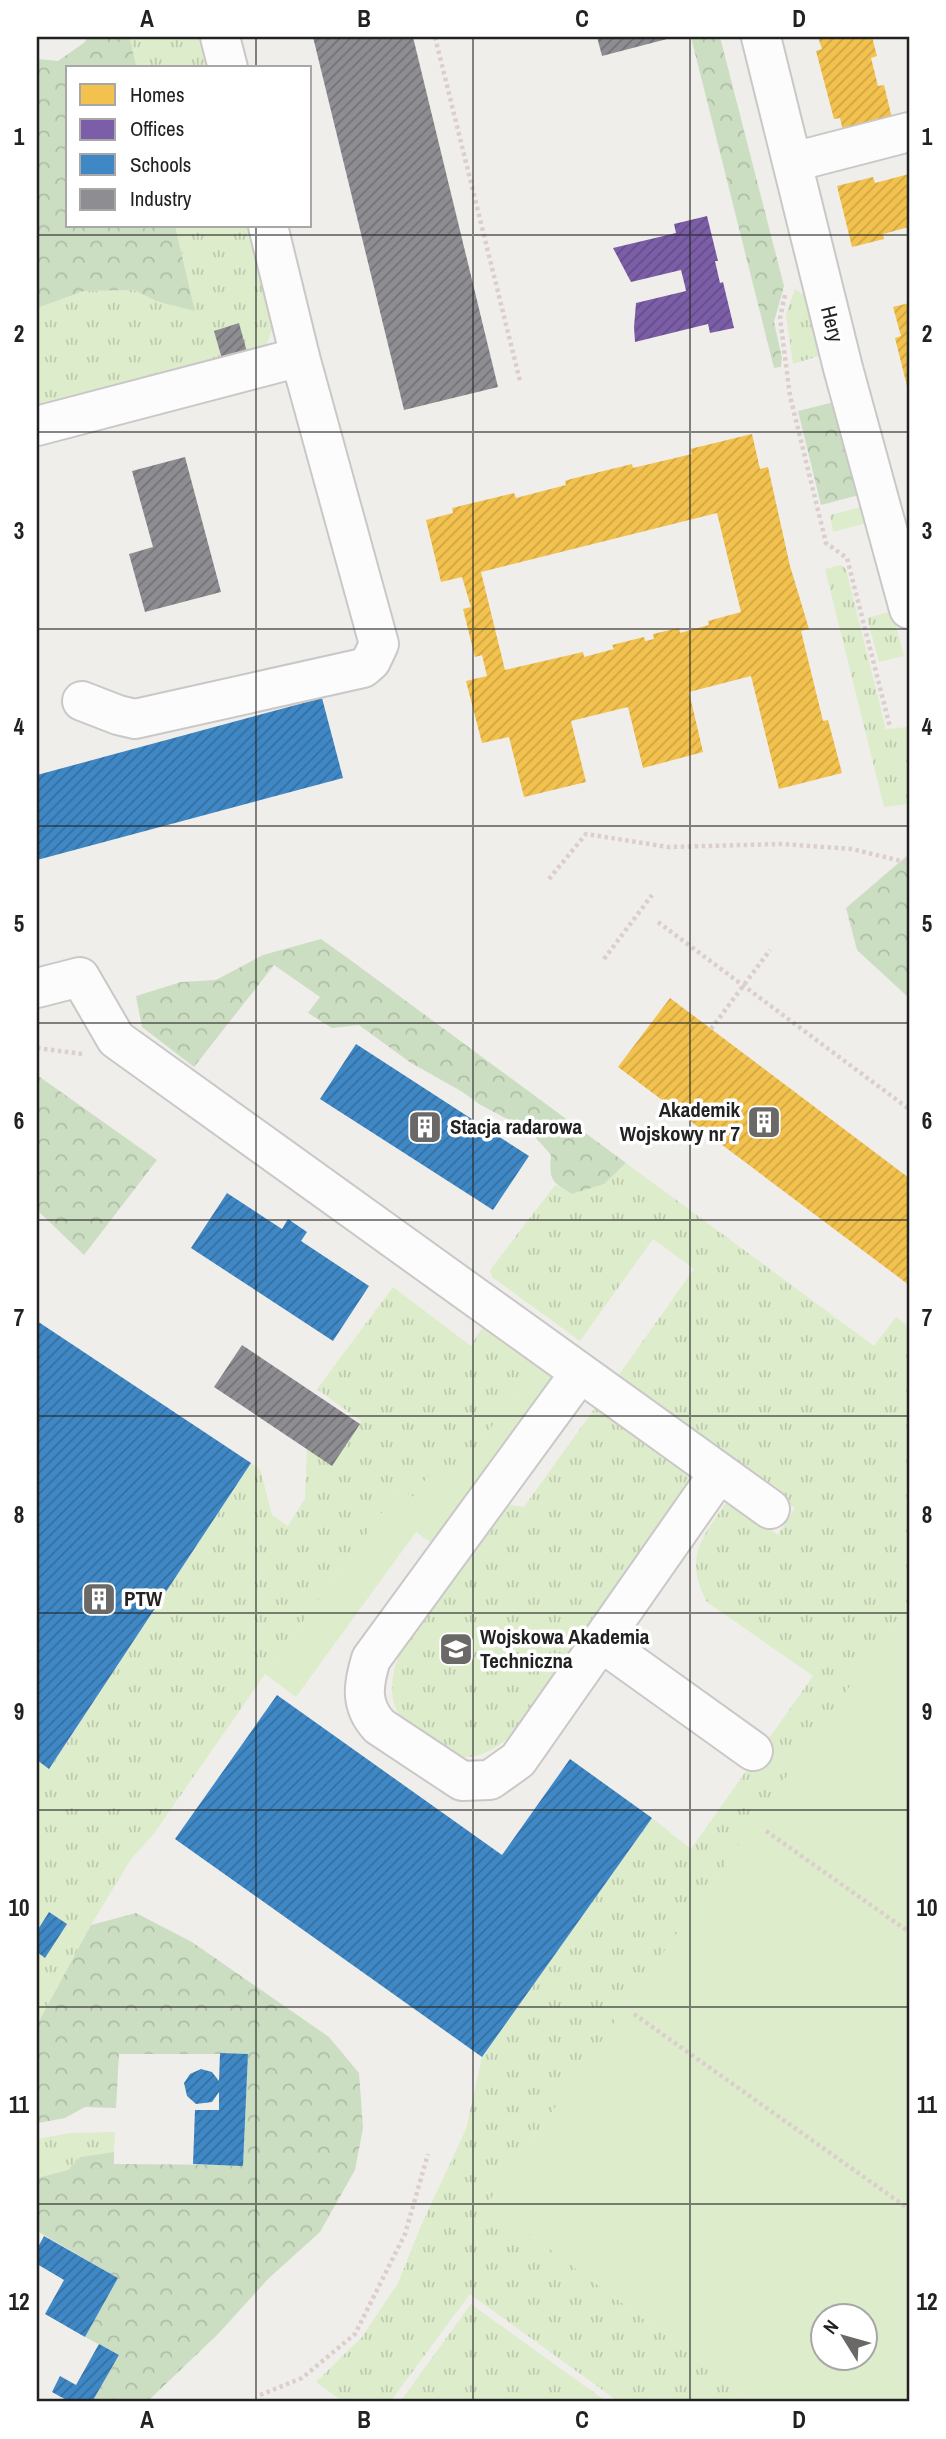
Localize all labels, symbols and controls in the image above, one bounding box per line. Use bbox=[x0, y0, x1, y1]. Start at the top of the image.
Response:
text: A bbox=[140, 3, 154, 34]
text: B bbox=[357, 3, 371, 34]
text: C bbox=[575, 3, 589, 34]
text: D bbox=[792, 3, 806, 34]
legend bbox=[66, 66, 312, 228]
text: Homes bbox=[130, 80, 185, 109]
text: Offices bbox=[130, 114, 184, 143]
text: 1 bbox=[14, 121, 25, 152]
text: 1 bbox=[922, 121, 933, 152]
text: Schools bbox=[130, 150, 191, 179]
text: Industry bbox=[130, 184, 192, 213]
street label: Hery bbox=[814, 303, 851, 345]
text: 2 bbox=[14, 318, 24, 349]
text: 2 bbox=[922, 318, 932, 349]
text: 3 bbox=[14, 515, 24, 546]
text: 3 bbox=[922, 515, 932, 546]
text: 4 bbox=[14, 711, 25, 742]
text: 4 bbox=[922, 711, 933, 742]
text: 5 bbox=[14, 908, 24, 939]
text: 5 bbox=[922, 908, 932, 939]
place label: Akademik Wojskowy nr 7 bbox=[620, 1095, 740, 1148]
building icon: Akademik Wojskowy nr 7 bbox=[745, 1103, 783, 1141]
text: 6 bbox=[14, 1105, 24, 1136]
text: 6 bbox=[922, 1105, 932, 1136]
building icon: Stacja radarowa bbox=[406, 1108, 444, 1146]
place label: Stacja radarowa bbox=[450, 1112, 583, 1141]
text: 7 bbox=[14, 1302, 24, 1333]
text: 7 bbox=[922, 1302, 932, 1333]
text: 8 bbox=[14, 1499, 24, 1530]
text: 8 bbox=[922, 1499, 932, 1530]
building icon: PTW bbox=[80, 1580, 118, 1618]
place label: PTW bbox=[124, 1584, 163, 1613]
place label: Wojskowa Akademia Techniczna bbox=[480, 1622, 650, 1675]
school or university icon: Wojskowa Akademia Techniczna bbox=[437, 1630, 475, 1668]
text: 9 bbox=[14, 1696, 24, 1727]
text: 9 bbox=[922, 1696, 932, 1727]
text: 10 bbox=[9, 1892, 29, 1923]
text: 10 bbox=[917, 1892, 937, 1923]
text: 11 bbox=[9, 2089, 29, 2120]
text: 11 bbox=[917, 2089, 937, 2120]
text: 12 bbox=[9, 2286, 29, 2317]
text: 12 bbox=[917, 2286, 937, 2317]
north arrow bbox=[810, 2302, 880, 2372]
text: N bbox=[817, 2314, 844, 2339]
text: A bbox=[140, 2404, 154, 2435]
text: B bbox=[357, 2404, 371, 2435]
text: C bbox=[575, 2404, 589, 2435]
text: D bbox=[792, 2404, 806, 2435]

